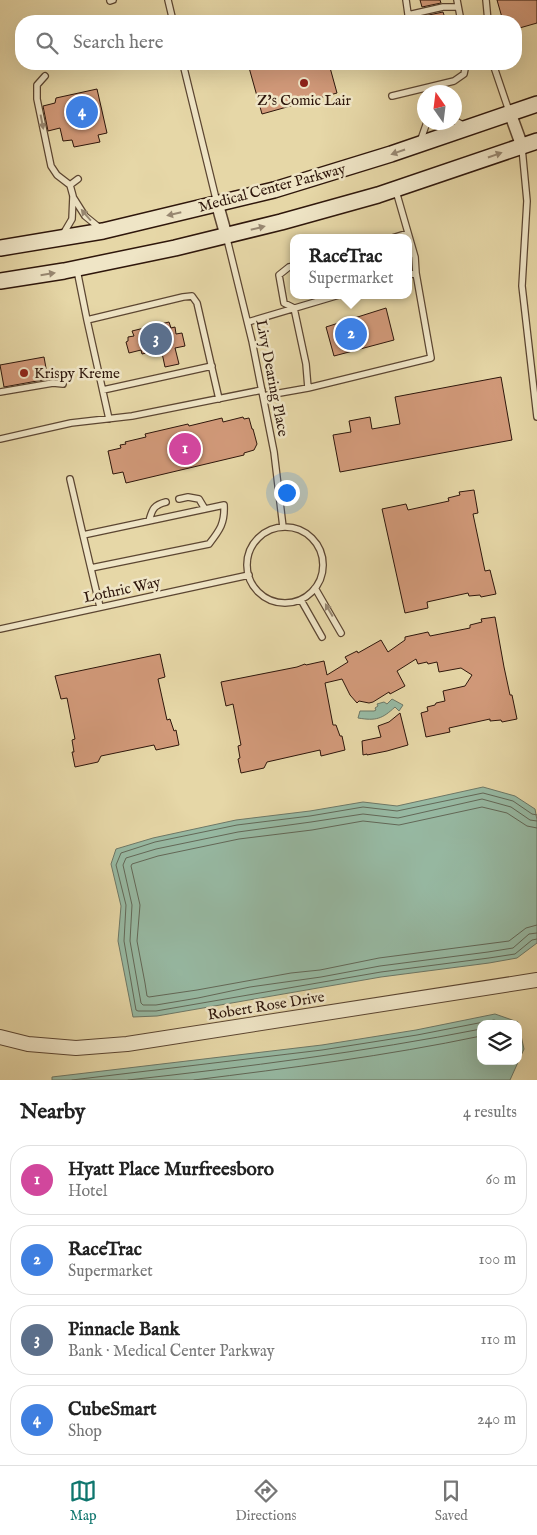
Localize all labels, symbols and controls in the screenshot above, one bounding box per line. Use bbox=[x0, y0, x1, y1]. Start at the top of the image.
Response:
search box bbox=[15, 15, 522, 70]
icon: search bbox=[33, 29, 61, 57]
text: Search here bbox=[73, 31, 164, 55]
marker: Z's Comic Lair bbox=[298, 77, 310, 89]
north arrow bbox=[417, 85, 462, 130]
place label: Z's Comic Lair bbox=[257, 91, 351, 110]
pin: 4 bbox=[66, 93, 98, 131]
one-way arrow bbox=[38, 114, 46, 130]
one-way arrow bbox=[390, 149, 405, 156]
one-way arrow bbox=[488, 151, 503, 158]
street label: Medical Center Parkway bbox=[196, 159, 348, 217]
one-way arrow bbox=[80, 209, 91, 222]
one-way arrow bbox=[166, 210, 181, 218]
one-way arrow bbox=[251, 224, 266, 232]
popup bbox=[290, 234, 412, 299]
text: RaceTrac bbox=[309, 245, 382, 269]
one-way arrow bbox=[41, 269, 57, 277]
text: Supermarket bbox=[309, 269, 393, 289]
pin: 2 bbox=[335, 315, 367, 353]
street label: Livy Dearing Place bbox=[251, 318, 293, 438]
pin: 3 bbox=[140, 320, 172, 358]
place label: Krispy Kreme bbox=[34, 364, 120, 383]
marker: Krispy Kreme bbox=[18, 367, 30, 379]
pin: 1 bbox=[169, 430, 201, 468]
your location bbox=[274, 480, 300, 506]
street label: Lothric Way bbox=[82, 572, 163, 607]
one-way arrow bbox=[324, 604, 333, 617]
street label: Robert Rose Drive bbox=[206, 987, 326, 1025]
map controls bbox=[477, 1020, 522, 1065]
button: layers bbox=[477, 1020, 522, 1065]
text: Nearby bbox=[20, 1099, 85, 1126]
text: 4 results bbox=[463, 1103, 517, 1123]
text: Hyatt Place Murfreesboro bbox=[68, 1158, 274, 1182]
text: 1 bbox=[34, 1170, 40, 1190]
text: 60 m bbox=[486, 1170, 516, 1190]
text: Hotel bbox=[68, 1182, 107, 1202]
text: RaceTrac bbox=[68, 1238, 142, 1262]
text: 2 bbox=[33, 1250, 41, 1270]
text: 100 m bbox=[479, 1250, 516, 1270]
text: Supermarket bbox=[68, 1262, 153, 1282]
text: Pinnacle Bank bbox=[68, 1318, 180, 1342]
text: 3 bbox=[34, 1330, 40, 1350]
text: 110 m bbox=[480, 1330, 516, 1350]
text: Bank · Medical Center Parkway bbox=[68, 1342, 275, 1362]
text: CubeSmart bbox=[68, 1398, 156, 1422]
text: 4 bbox=[33, 1410, 41, 1430]
text: 240 m bbox=[477, 1410, 516, 1430]
text: Shop bbox=[68, 1422, 102, 1442]
tab: Map bbox=[69, 1477, 97, 1525]
tab: Directions bbox=[235, 1477, 296, 1525]
tab: Saved bbox=[435, 1477, 468, 1525]

